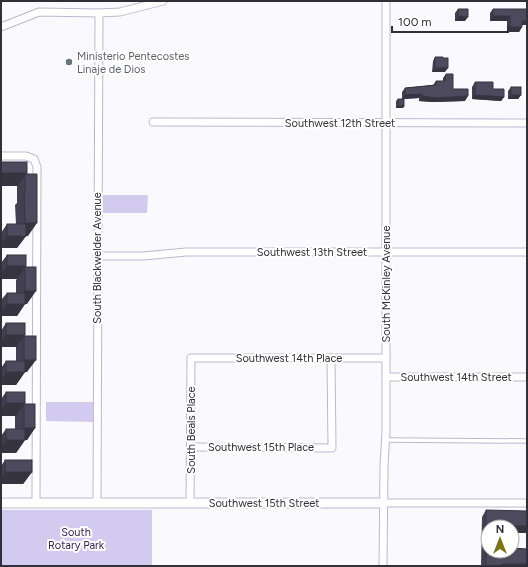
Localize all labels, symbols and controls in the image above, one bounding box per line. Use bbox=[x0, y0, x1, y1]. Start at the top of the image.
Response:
scale bar bbox=[392, 8, 508, 34]
text: 100 m bbox=[398, 15, 432, 29]
place label: Ministerio Pentecostes Linaje de Dios bbox=[77, 50, 189, 76]
marker: Ministerio Pentecostes Linaje de Dios bbox=[64, 57, 74, 67]
street label: Southwest 12th Street bbox=[285, 117, 395, 130]
street label: South Blackwelder Avenue bbox=[91, 192, 104, 324]
street label: South McKinley Avenue bbox=[380, 226, 393, 342]
street label: Southwest 13th Street bbox=[257, 246, 367, 259]
street label: Southwest 14th Place bbox=[236, 352, 342, 365]
street label: Southwest 14th Street bbox=[400, 371, 512, 384]
street label: South Beals Place bbox=[185, 386, 198, 474]
street label: Southwest 15th Place bbox=[208, 441, 314, 454]
street label: Southwest 15th Street bbox=[209, 497, 319, 510]
north arrow bbox=[480, 519, 520, 559]
text: N bbox=[496, 523, 504, 536]
park label: South Rotary Park bbox=[48, 526, 105, 552]

